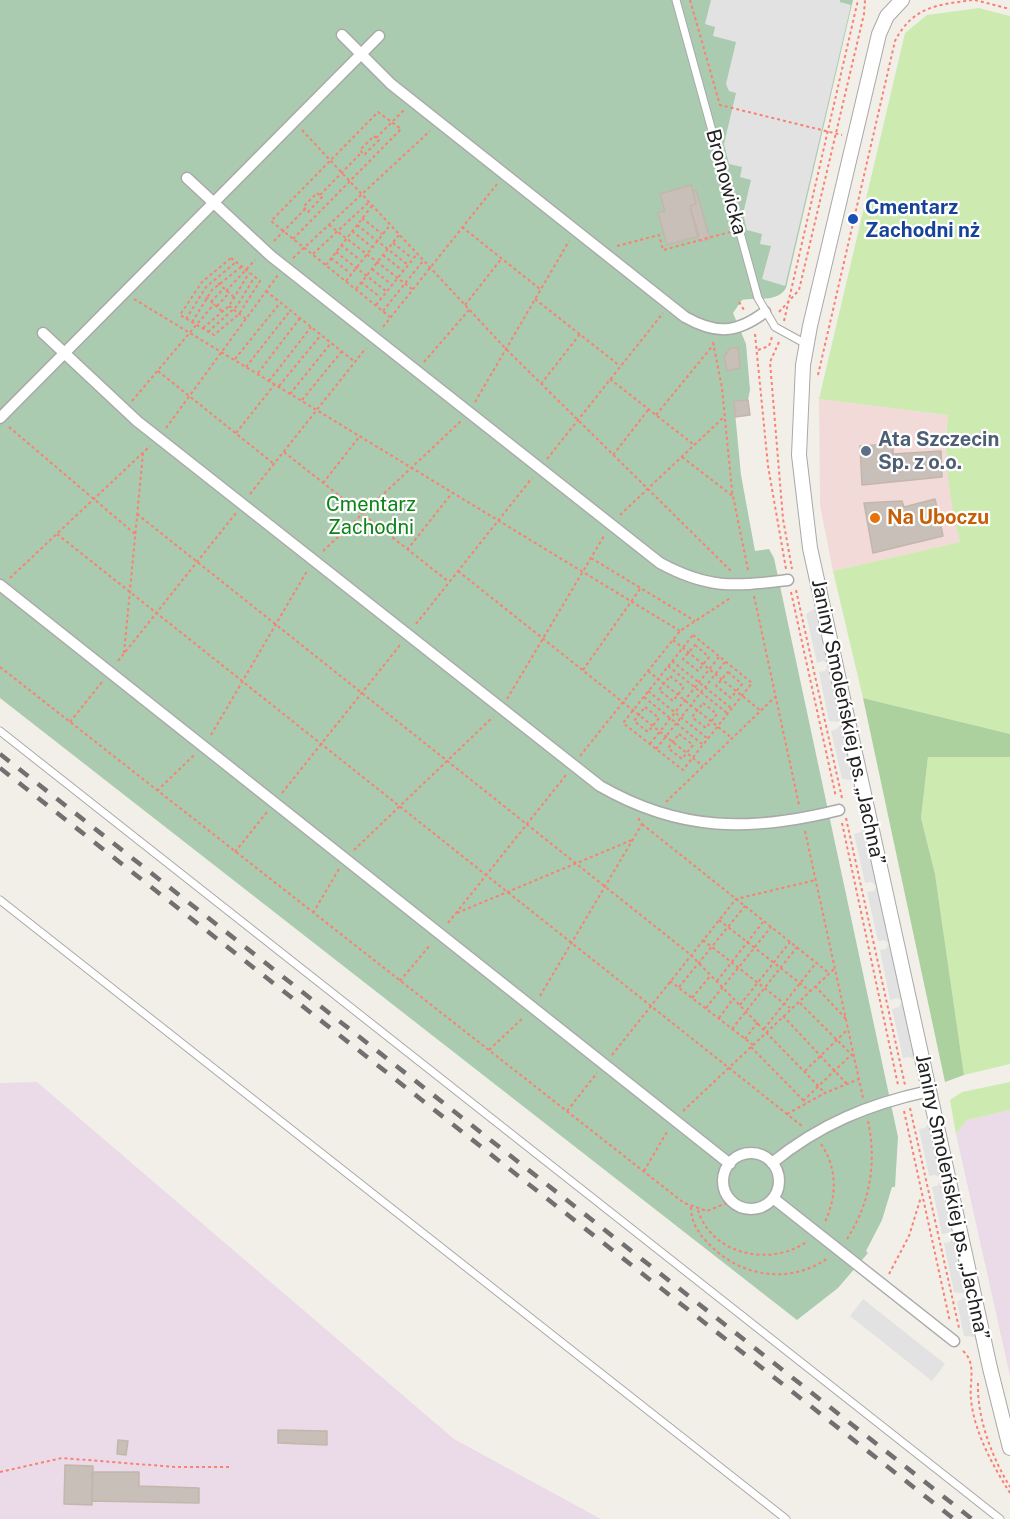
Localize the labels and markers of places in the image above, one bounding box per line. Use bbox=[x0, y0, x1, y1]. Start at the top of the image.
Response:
place label: Cmentarz Zachodni nż bbox=[865, 196, 980, 243]
marker: Cmentarz Zachodni nż bbox=[846, 212, 860, 226]
place label: Ata Szczecin Sp. z o.o. bbox=[878, 428, 999, 475]
marker: Ata Szczecin Sp. z o.o. bbox=[859, 444, 873, 458]
place label: Na Uboczu bbox=[887, 506, 989, 530]
marker: Na Uboczu bbox=[868, 511, 882, 525]

